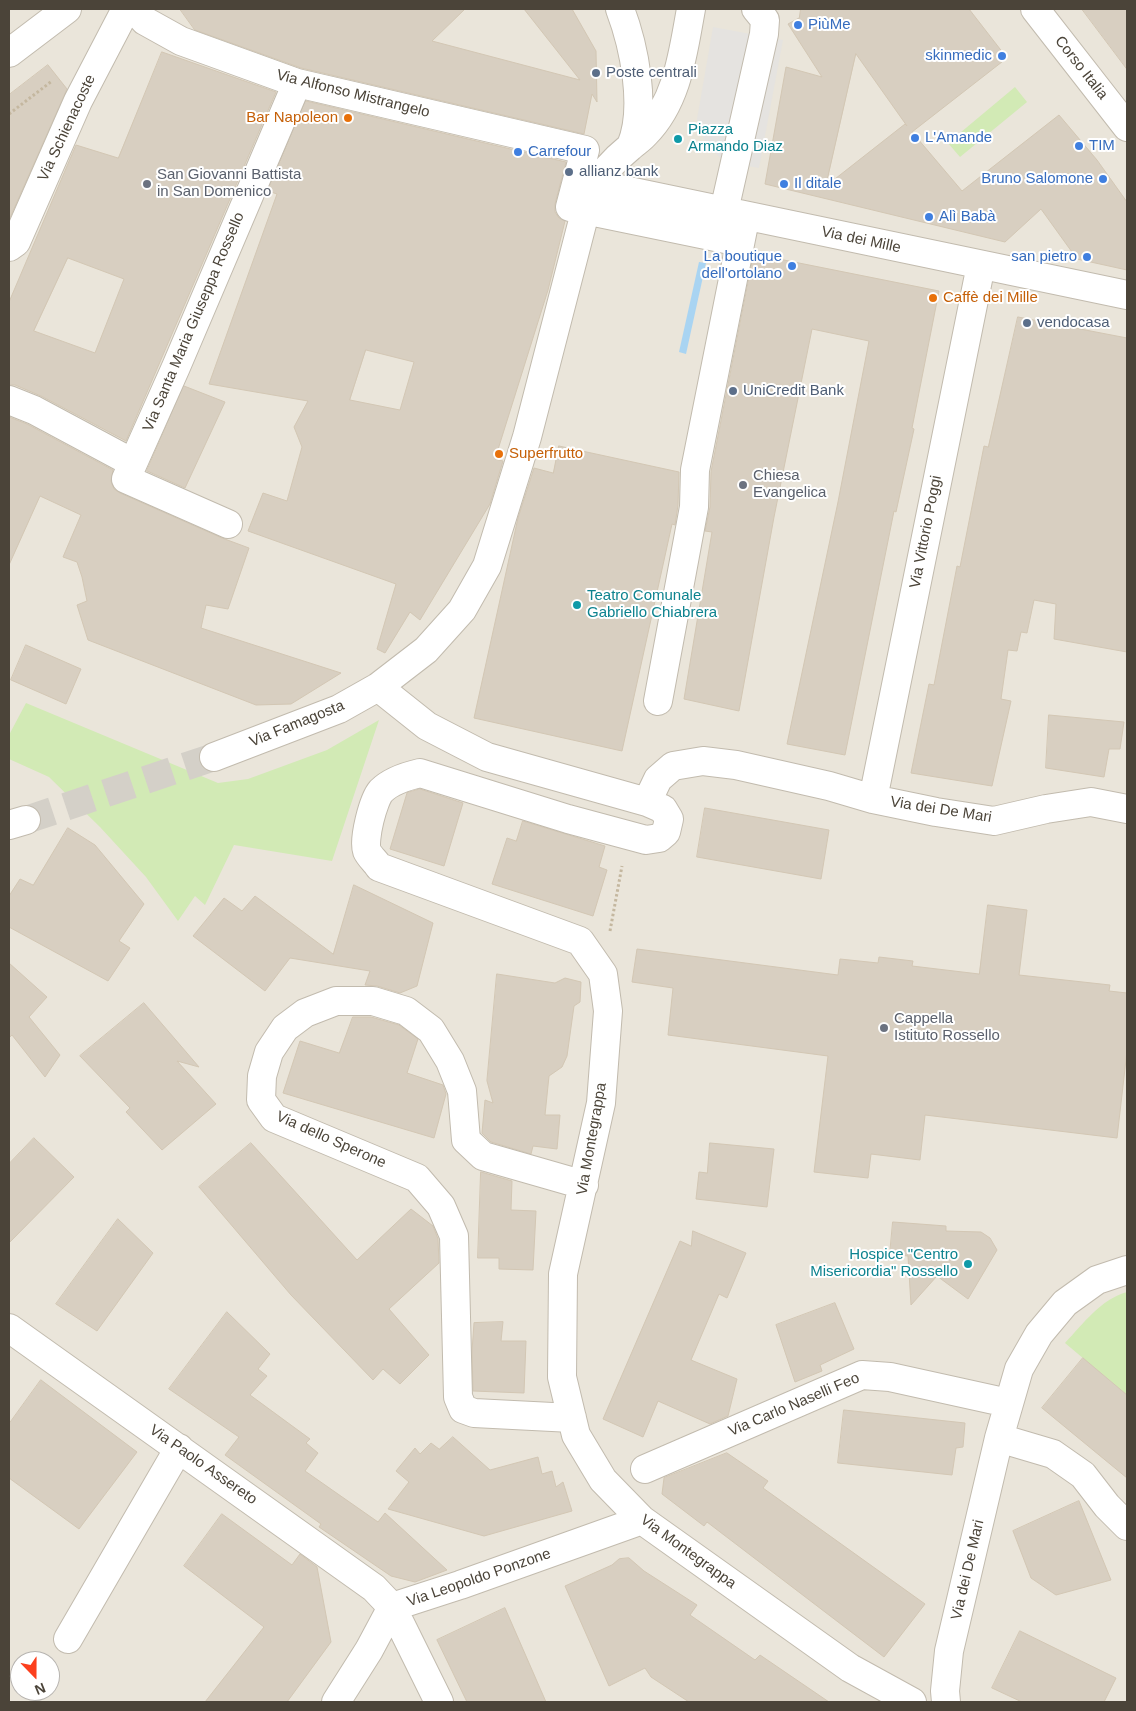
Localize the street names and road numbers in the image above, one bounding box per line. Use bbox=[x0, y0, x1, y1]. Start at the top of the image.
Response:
street label: Corso Italia bbox=[1051, 33, 1111, 103]
street label: Via Alfonso Mistrangelo bbox=[275, 66, 431, 122]
street label: Via Schienacoste bbox=[34, 72, 100, 184]
street label: Via Santa Maria Giuseppa Rossello bbox=[140, 210, 248, 434]
street label: Via dei Mille bbox=[820, 223, 902, 257]
street label: Via Vittorio Poggi bbox=[906, 474, 946, 590]
street label: Via Famagosta bbox=[247, 697, 347, 751]
street label: Via dei De Mari bbox=[889, 793, 993, 827]
street label: Via Montegrappa bbox=[573, 1081, 611, 1197]
street label: Via dello Sperone bbox=[273, 1108, 389, 1172]
street label: Via Carlo Naselli Feo bbox=[726, 1369, 862, 1441]
street label: Via Paolo Assereto bbox=[146, 1421, 260, 1509]
street label: Via Montegrappa bbox=[637, 1511, 739, 1593]
street label: Via dei De Mari bbox=[948, 1518, 988, 1622]
street label: Via Leopoldo Ponzone bbox=[405, 1545, 553, 1611]

